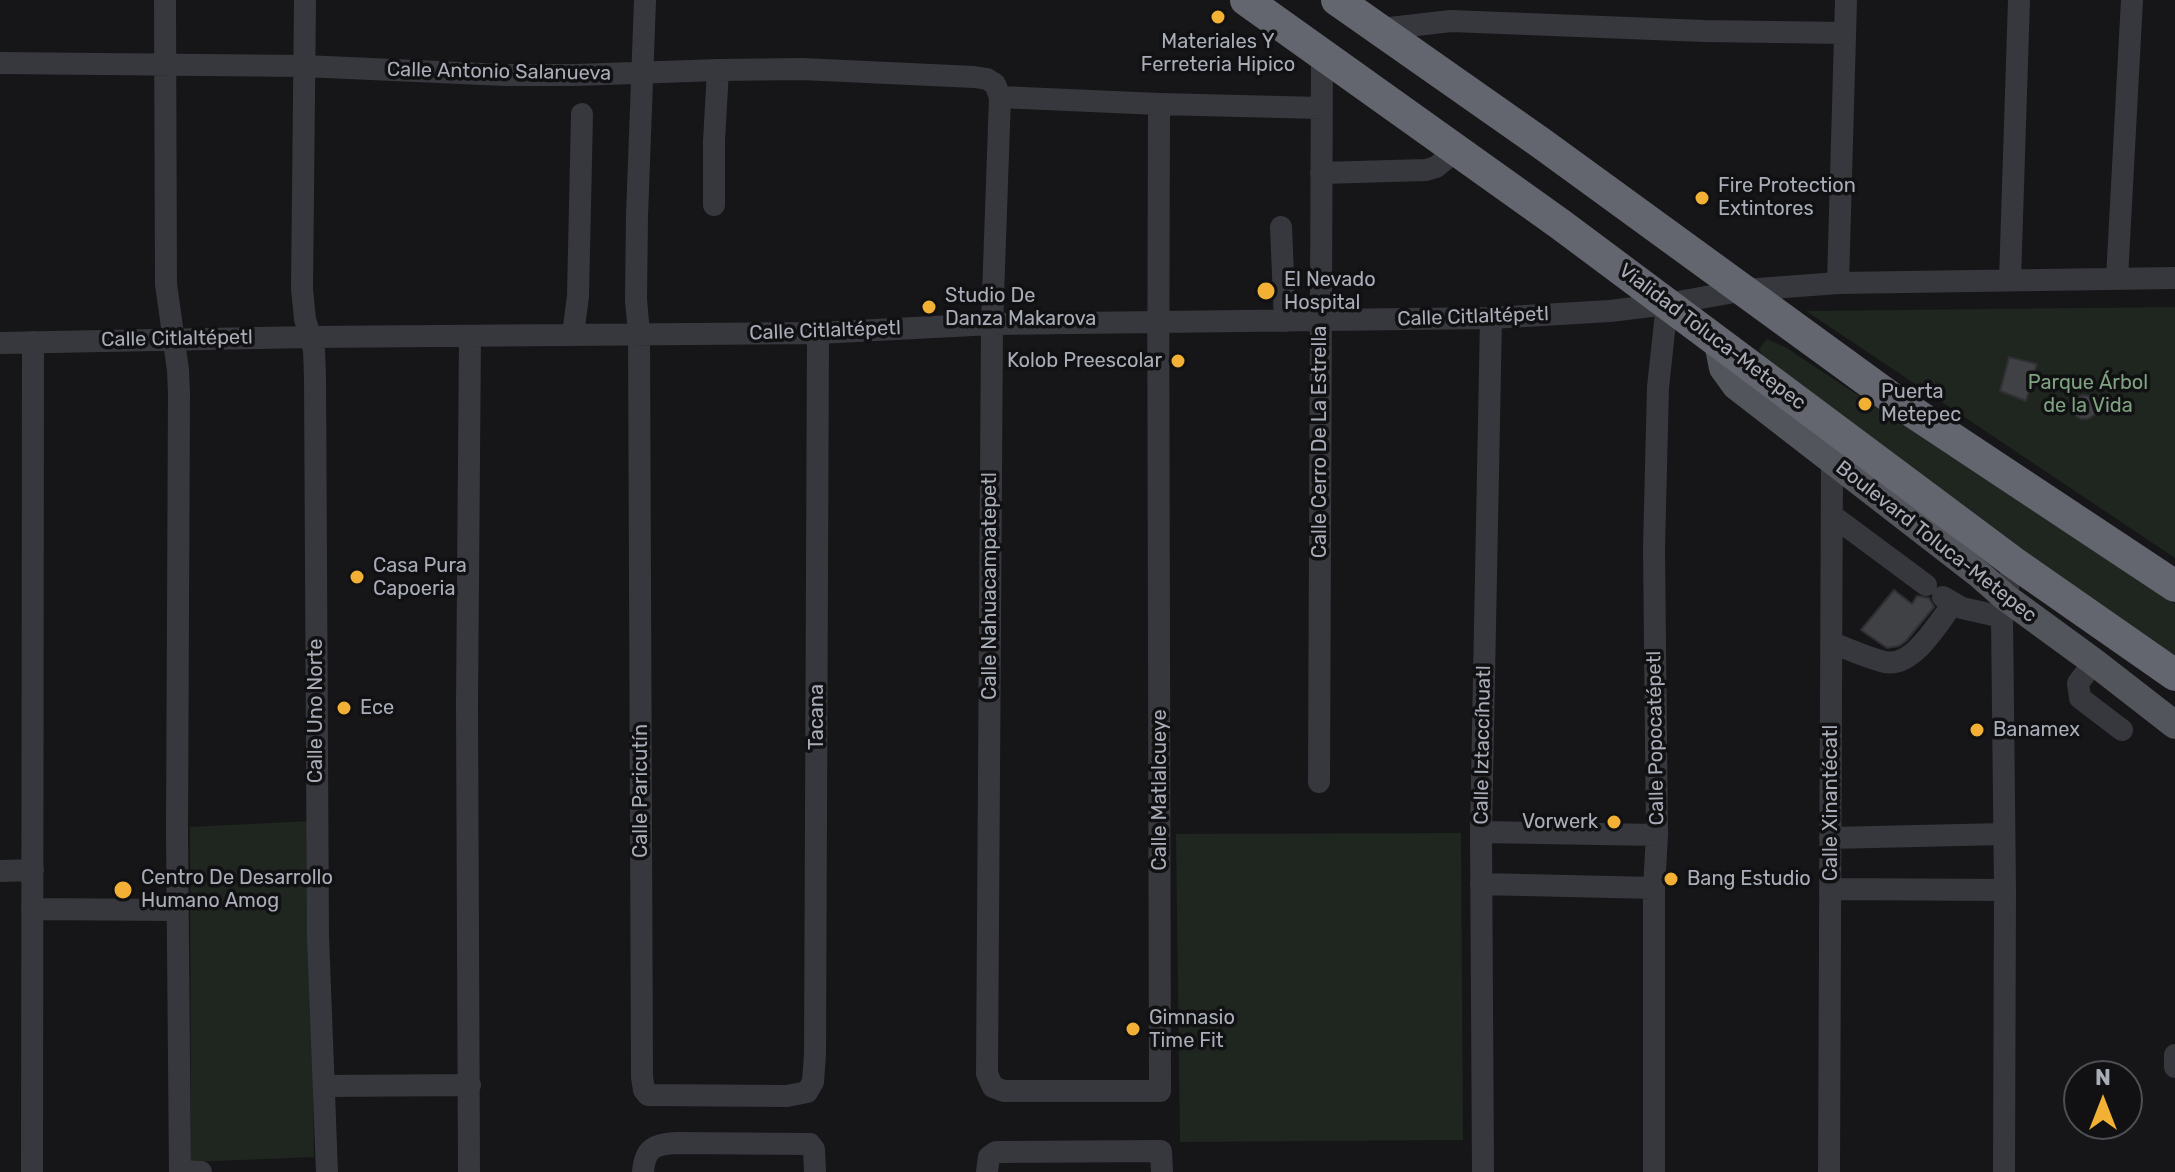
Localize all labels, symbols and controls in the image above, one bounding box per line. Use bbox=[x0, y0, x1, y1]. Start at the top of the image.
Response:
marker: Materiales Y Ferreteria Hipico bbox=[1209, 8, 1227, 26]
place label: Materiales Y Ferreteria Hipico bbox=[1141, 30, 1295, 77]
street label: Calle Antonio Salanueva bbox=[387, 58, 611, 86]
place label: Fire Protection Extintores bbox=[1718, 174, 1856, 221]
marker: Fire Protection Extintores bbox=[1693, 189, 1711, 207]
street label: Vialidad Toluca-Metepec bbox=[1614, 259, 1810, 415]
place label: El Nevado Hospital bbox=[1284, 268, 1376, 315]
marker: El Nevado Hospital bbox=[1255, 280, 1277, 302]
place label: Studio De Danza Makarova bbox=[945, 284, 1096, 331]
marker: Studio De Danza Makarova bbox=[920, 298, 938, 316]
street label: Calle Citlaltépetl bbox=[1397, 302, 1549, 332]
street label: Calle Citlaltépetl bbox=[749, 316, 901, 346]
street label: Calle Citlaltépetl bbox=[101, 326, 253, 352]
street label: Calle Cerro De La Estrella bbox=[1308, 326, 1332, 558]
place label: Kolob Preescolar bbox=[1007, 349, 1162, 373]
marker: Kolob Preescolar bbox=[1169, 352, 1187, 370]
park label: Parque Árbol de la Vida bbox=[2028, 371, 2148, 418]
place label: Puerta Metepec bbox=[1881, 380, 1961, 427]
marker: Puerta Metepec bbox=[1856, 395, 1874, 413]
street label: Boulevard Toluca-Metepec bbox=[1831, 456, 2041, 628]
street label: Calle Nahuacampatepetl bbox=[978, 472, 1002, 700]
place label: Casa Pura Capoeria bbox=[373, 554, 467, 601]
marker: Casa Pura Capoeria bbox=[348, 568, 366, 586]
street label: Calle Uno Norte bbox=[304, 639, 328, 783]
street label: Calle Popocatépetl bbox=[1642, 651, 1670, 825]
street label: Calle Iztaccíhuatl bbox=[1470, 665, 1496, 825]
street label: Tacana bbox=[805, 684, 829, 750]
place label: Ece bbox=[360, 696, 394, 720]
marker: Ece bbox=[335, 699, 353, 717]
street label: Calle Matlalcueye bbox=[1148, 709, 1172, 871]
place label: Banamex bbox=[1993, 718, 2080, 742]
marker: Banamex bbox=[1968, 721, 1986, 739]
street label: Calle Paricutín bbox=[629, 724, 653, 858]
street label: Calle Xinantécatl bbox=[1819, 725, 1843, 881]
place label: Vorwerk bbox=[1522, 810, 1598, 834]
marker: Vorwerk bbox=[1605, 813, 1623, 831]
place label: Centro De Desarrollo Humano Amog bbox=[141, 866, 333, 913]
place label: Bang Estudio bbox=[1687, 867, 1811, 891]
marker: Bang Estudio bbox=[1662, 870, 1680, 888]
marker: Centro De Desarrollo Humano Amog bbox=[112, 879, 134, 901]
place label: Gimnasio Time Fit bbox=[1149, 1006, 1235, 1053]
marker: Gimnasio Time Fit bbox=[1124, 1020, 1142, 1038]
north arrow bbox=[2063, 1060, 2143, 1140]
text: N bbox=[2095, 1064, 2111, 1091]

